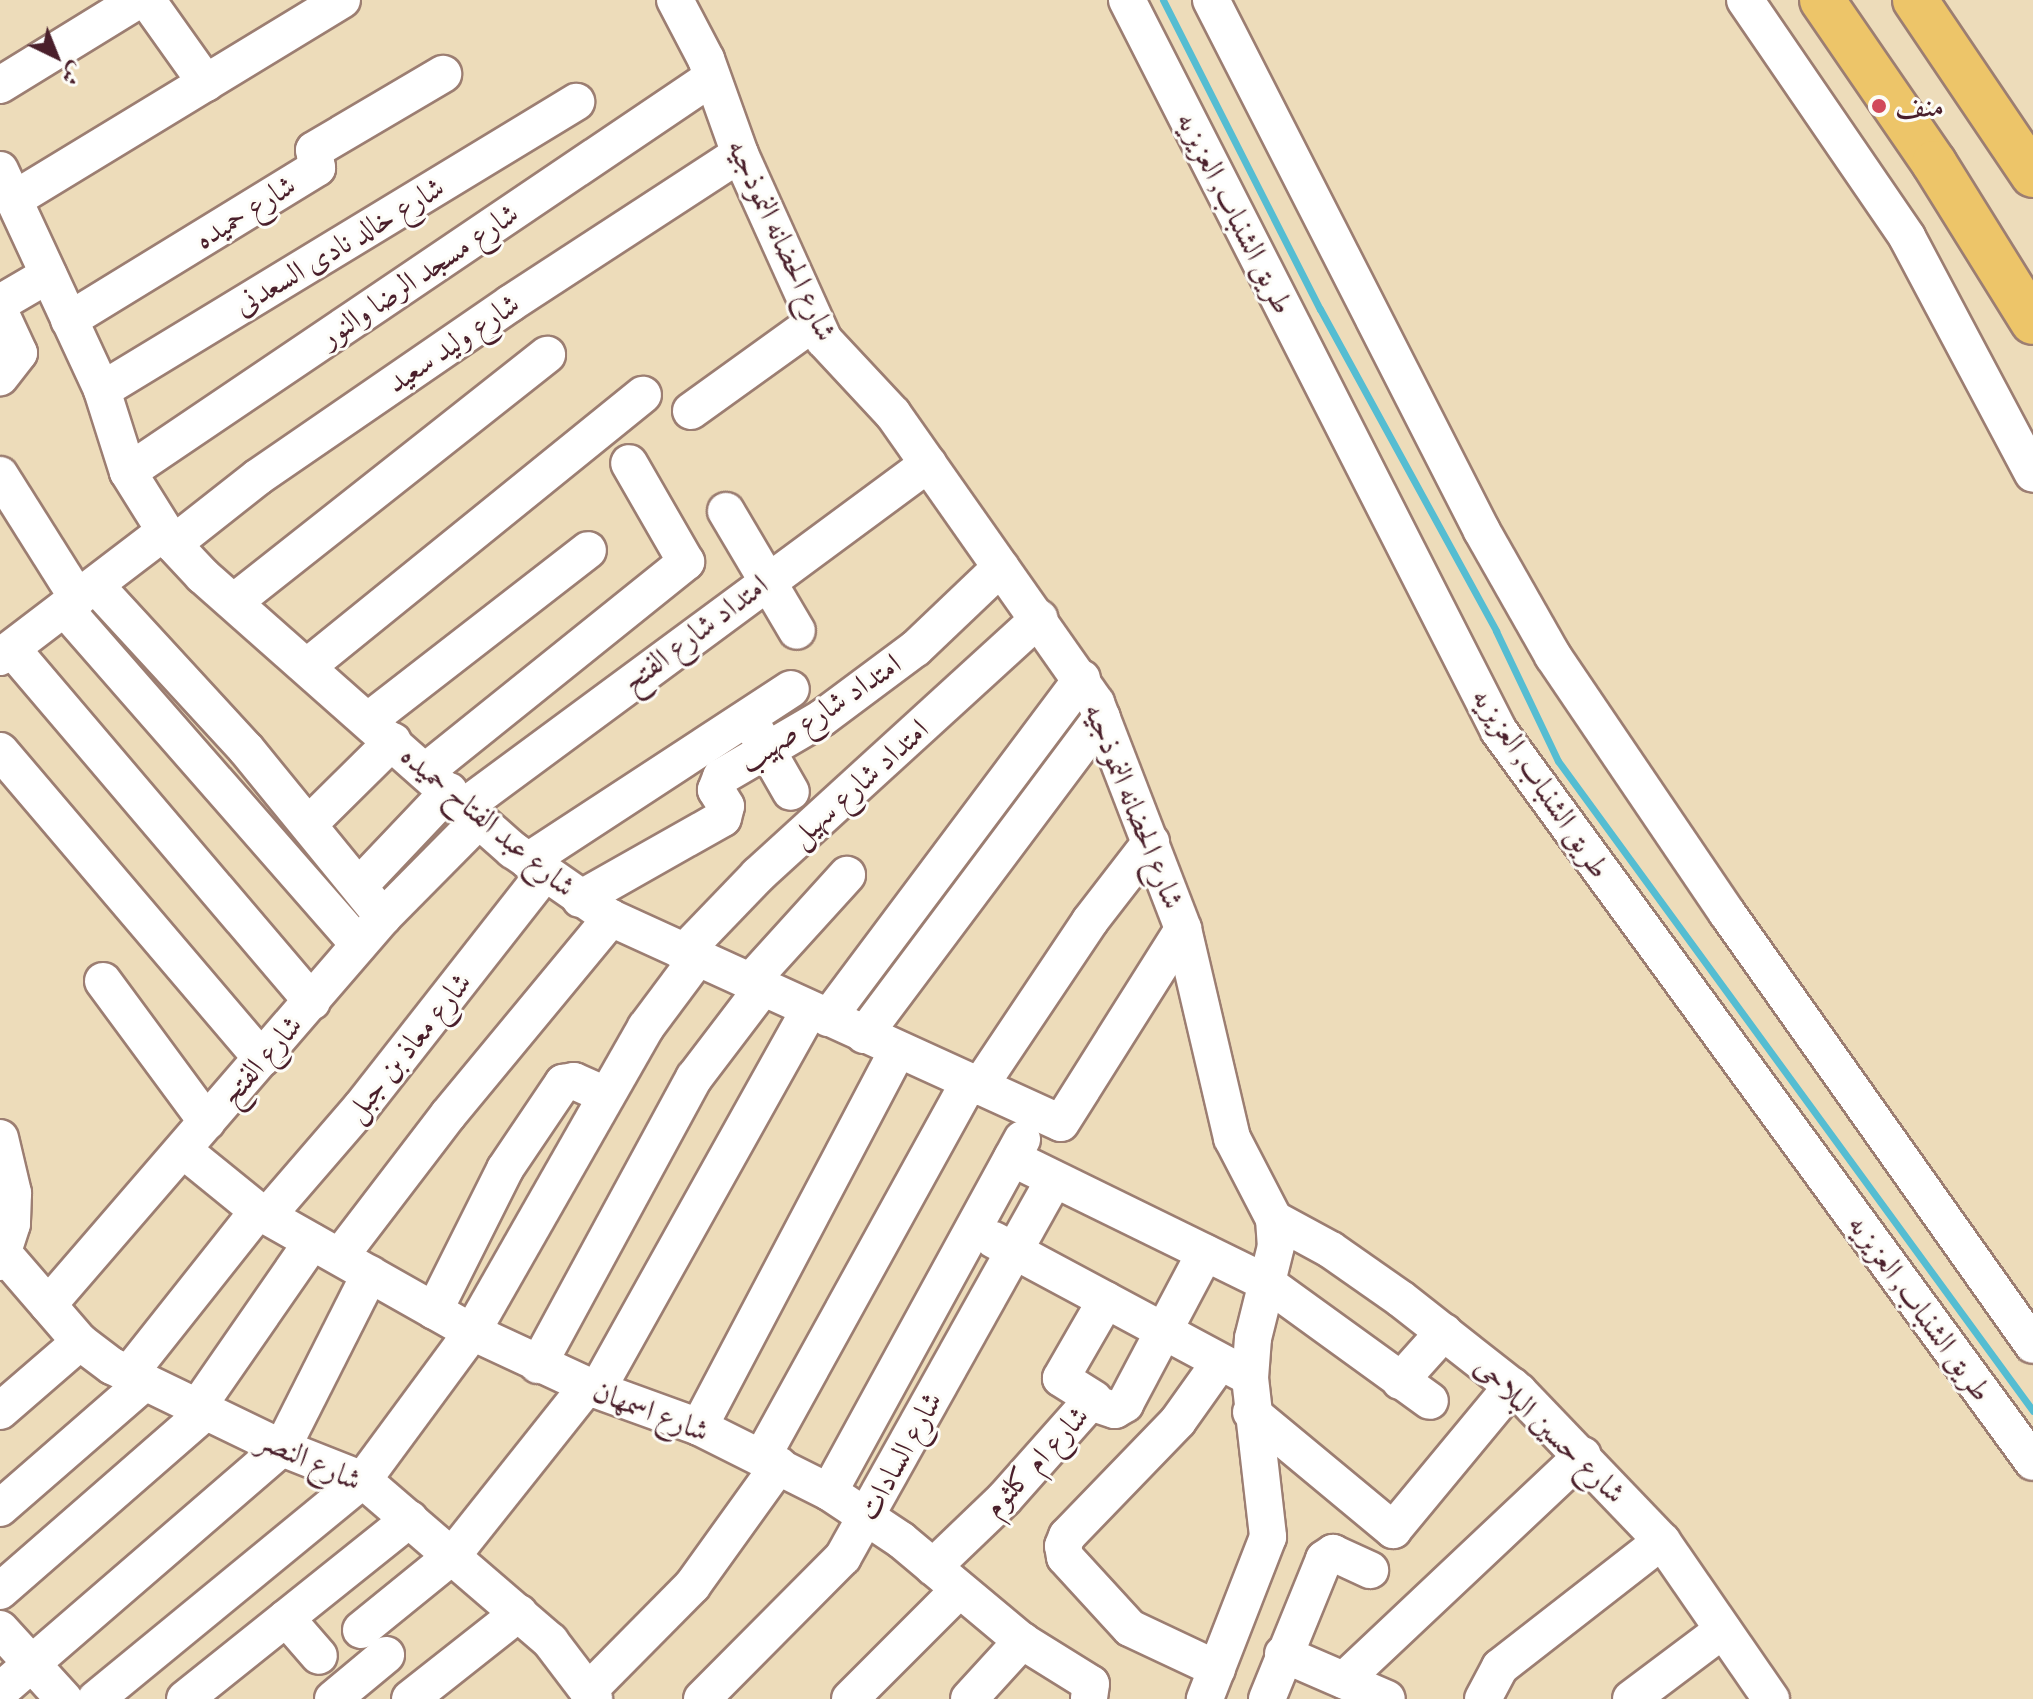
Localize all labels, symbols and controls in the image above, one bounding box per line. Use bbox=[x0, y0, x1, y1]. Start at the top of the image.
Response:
north arrow bbox=[16, 16, 96, 96]
text: ش bbox=[55, 56, 91, 92]
place label: منف bbox=[1895, 88, 1944, 124]
marker: منف bbox=[1870, 97, 1888, 115]
street label: طريق الشنباب, العزيزيه bbox=[1168, 106, 1302, 320]
street label: شارع الحضانه النموذجيه bbox=[719, 133, 845, 347]
street label: شارع حميده bbox=[188, 167, 302, 257]
street label: شارع خالد نادى السعدنى bbox=[227, 169, 451, 323]
street label: شارع مسجد الرضا والنور bbox=[313, 195, 525, 355]
street label: شارع وليد سعيد bbox=[380, 286, 526, 400]
street label: امتداد شارع الفتح bbox=[615, 566, 775, 700]
street label: امتداد شارع صهيب bbox=[732, 646, 908, 780]
street label: طريق الشنباب, العزيزيه bbox=[1464, 681, 1618, 885]
street label: شارع الحضانه النموذجيه bbox=[1076, 698, 1192, 914]
street label: امتداد شارع سهيل bbox=[782, 711, 936, 855]
street label: شارع عبد الفتاح حميده bbox=[393, 737, 583, 905]
street label: شارع معاذ بن جبل bbox=[337, 965, 479, 1129]
street label: شارع الفتح bbox=[212, 1008, 310, 1112]
street label: طريق الشنباب, العزيزيه bbox=[1840, 1207, 2000, 1409]
street label: شارع حسين البلاحى bbox=[1467, 1349, 1633, 1511]
street label: شارع اسمهان bbox=[588, 1372, 714, 1450]
street label: شارع السادات bbox=[850, 1385, 950, 1527]
street label: شارع ام كلثوم bbox=[976, 1398, 1096, 1524]
street label: شارع النصر bbox=[253, 1421, 367, 1499]

